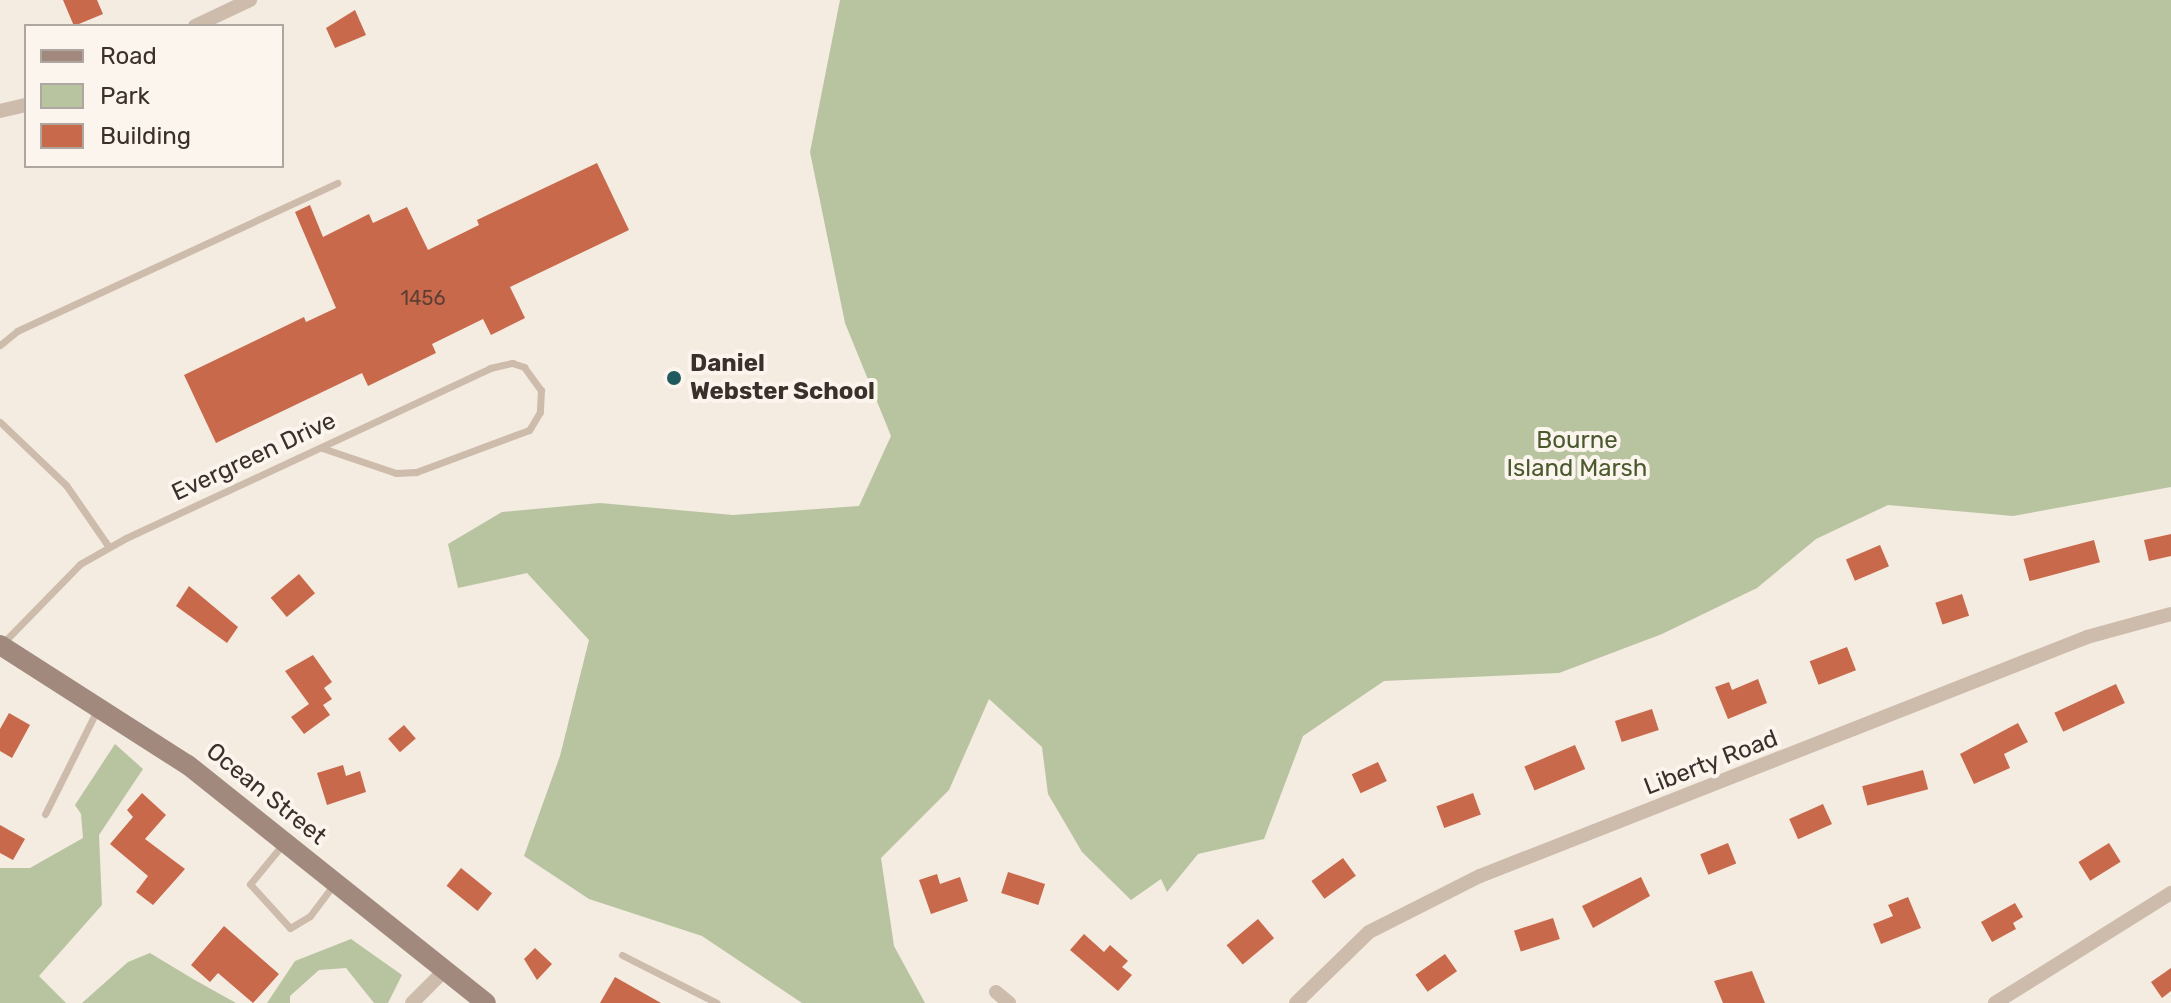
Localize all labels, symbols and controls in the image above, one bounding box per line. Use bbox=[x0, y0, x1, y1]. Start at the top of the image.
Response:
legend bbox=[24, 24, 284, 168]
text: Road bbox=[100, 42, 157, 70]
text: Park bbox=[100, 82, 150, 110]
text: Building bbox=[100, 122, 191, 150]
house number: 1456 bbox=[401, 286, 445, 310]
place label: Daniel Webster School bbox=[690, 350, 875, 406]
marker: Daniel Webster School bbox=[665, 369, 683, 387]
street label: Evergreen Drive bbox=[167, 406, 341, 508]
park label: Bourne Island Marsh bbox=[1507, 427, 1647, 483]
street label: Liberty Road bbox=[1640, 724, 1782, 802]
street label: Ocean Street bbox=[200, 737, 332, 851]

